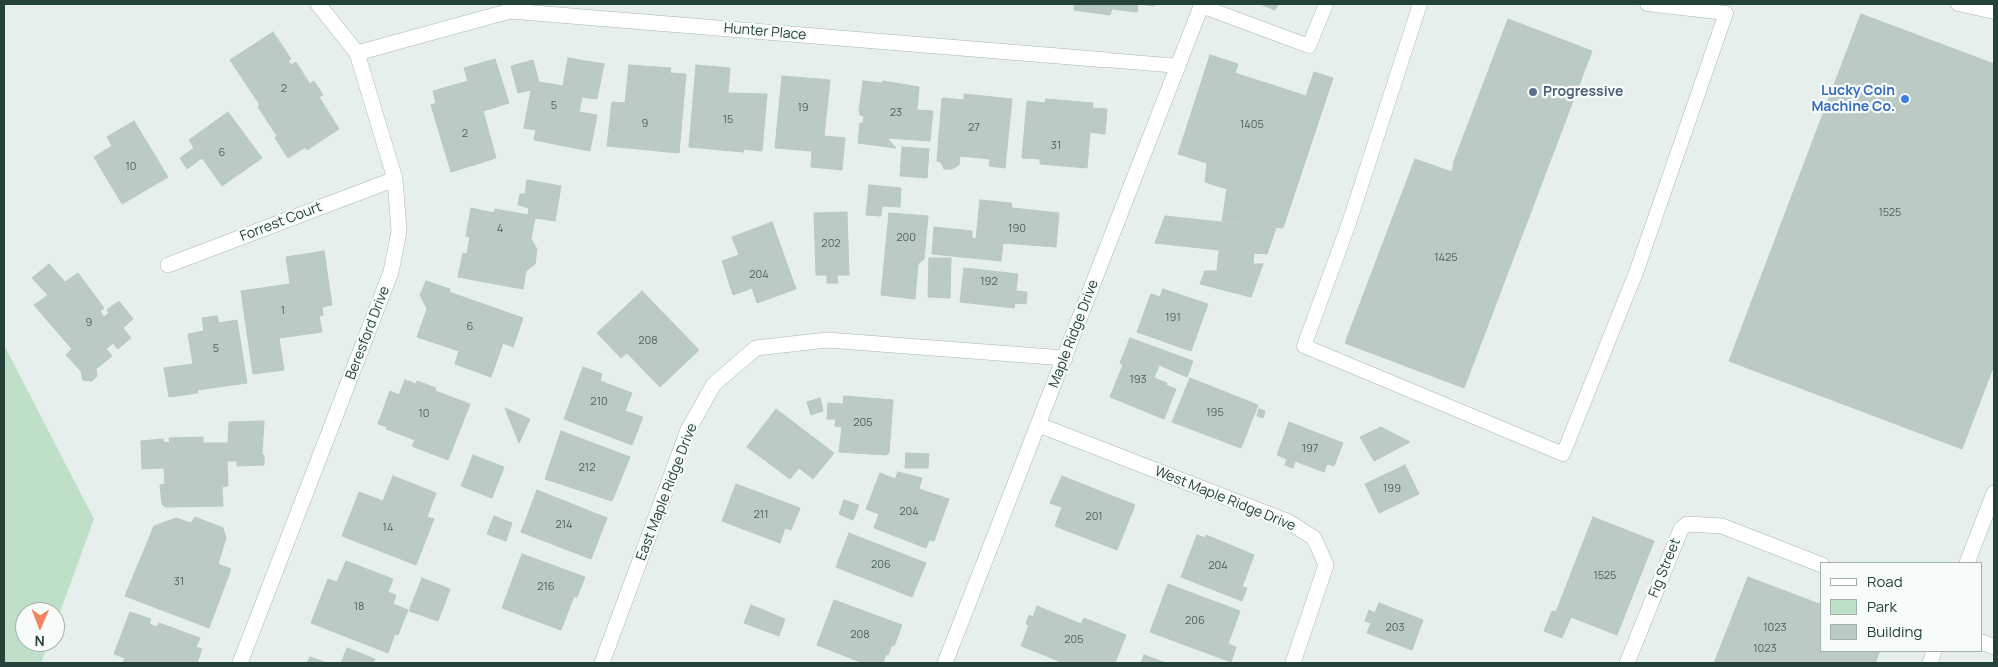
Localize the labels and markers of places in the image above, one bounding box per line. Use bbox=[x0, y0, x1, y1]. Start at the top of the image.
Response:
place label: Lucky Coin Machine Co. bbox=[1811, 83, 1895, 115]
place label: Progressive bbox=[1543, 84, 1624, 100]
marker: Progressive bbox=[1527, 86, 1539, 98]
marker: Lucky Coin Machine Co. bbox=[1899, 93, 1911, 105]

